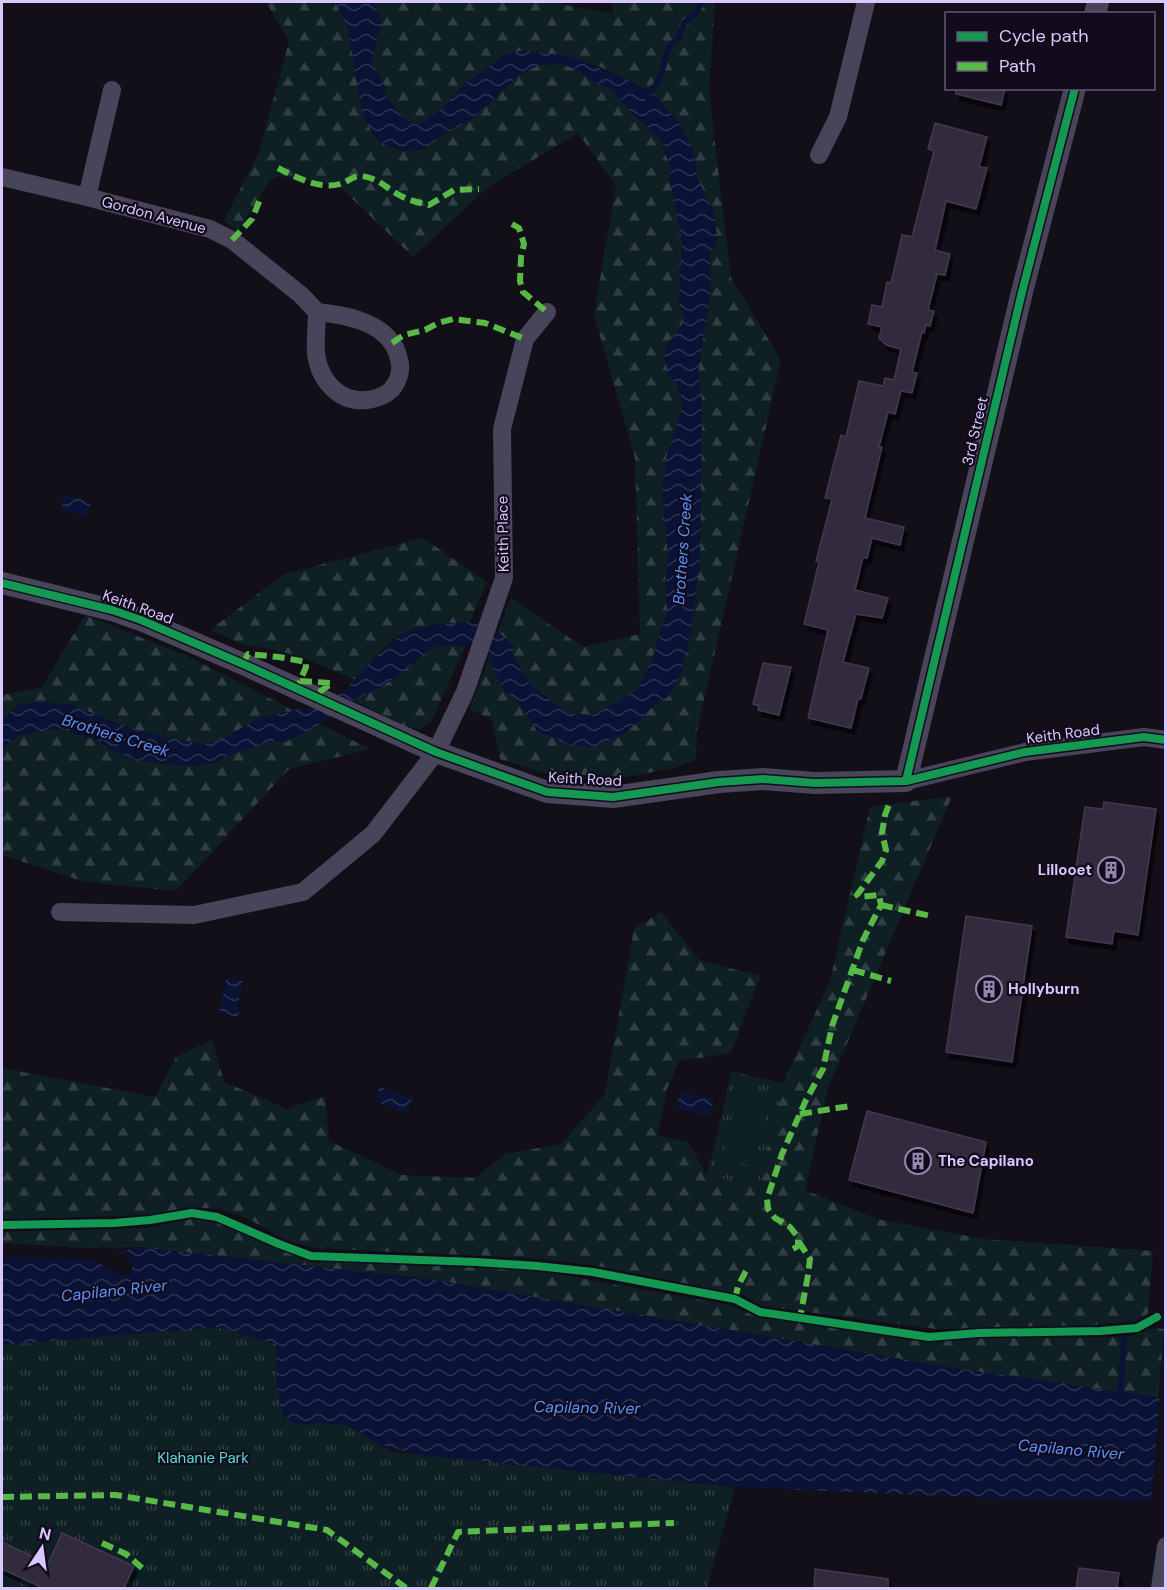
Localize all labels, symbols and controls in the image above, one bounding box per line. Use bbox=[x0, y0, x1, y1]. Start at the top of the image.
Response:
legend bbox=[945, 12, 1155, 90]
text: Cycle path bbox=[999, 24, 1089, 48]
text: Path bbox=[999, 54, 1036, 78]
street label: Gordon Avenue bbox=[100, 191, 208, 239]
street label: 3rd Street bbox=[957, 395, 993, 467]
water label: Brothers Creek bbox=[668, 492, 697, 605]
street label: Keith Place bbox=[492, 496, 514, 572]
street label: Keith Road bbox=[100, 585, 176, 629]
water label: Brothers Creek bbox=[60, 709, 173, 762]
street label: Keith Road bbox=[1025, 720, 1101, 748]
street label: Keith Road bbox=[548, 767, 622, 791]
building icon: Lillooet bbox=[1096, 855, 1126, 885]
place label: Lillooet bbox=[1038, 860, 1092, 880]
building icon: Hollyburn bbox=[974, 974, 1004, 1004]
place label: Hollyburn bbox=[1008, 979, 1079, 999]
building icon: The Capilano bbox=[903, 1146, 933, 1176]
place label: The Capilano bbox=[938, 1151, 1034, 1171]
water label: Capilano River bbox=[60, 1274, 169, 1307]
water label: Capilano River bbox=[534, 1396, 642, 1419]
water label: Capilano River bbox=[1017, 1434, 1126, 1465]
park label: Klahanie Park bbox=[157, 1448, 249, 1468]
north arrow bbox=[12, 1518, 72, 1578]
text: N bbox=[37, 1522, 53, 1545]

